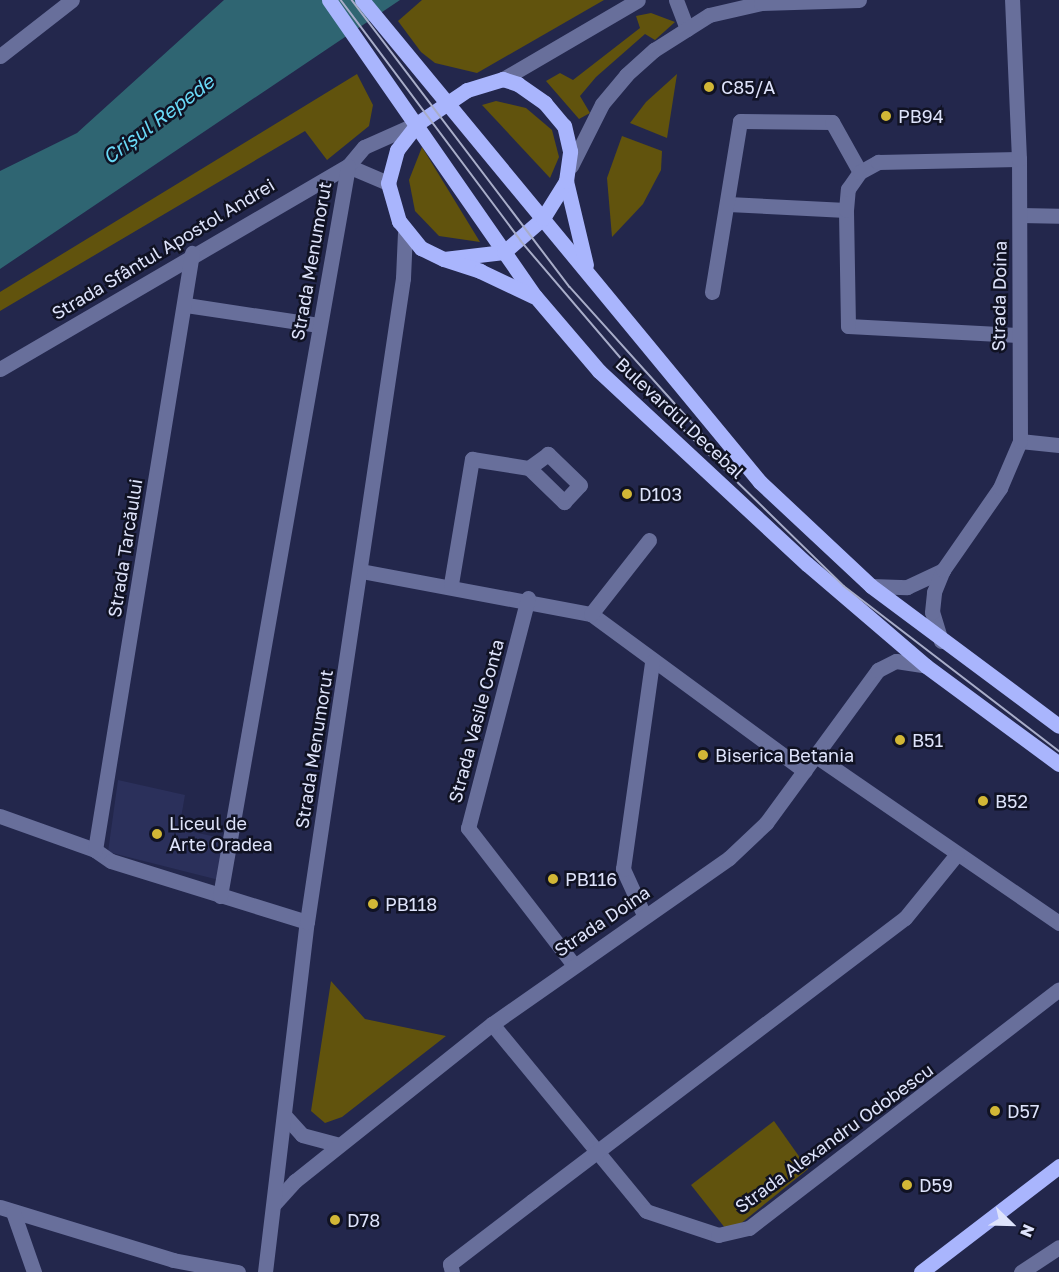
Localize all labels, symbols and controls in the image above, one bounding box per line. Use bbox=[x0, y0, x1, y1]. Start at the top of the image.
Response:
water label: Crișul Repede bbox=[97, 69, 219, 169]
place label: C85/A bbox=[721, 76, 775, 98]
marker: C85/A bbox=[702, 80, 716, 94]
place label: PB94 bbox=[898, 105, 944, 127]
marker: PB94 bbox=[879, 109, 893, 123]
street label: Strada Sfântul Apostol Andrei bbox=[48, 174, 278, 324]
street label: Strada Menumorut bbox=[286, 180, 336, 342]
street label: Strada Doina bbox=[987, 241, 1011, 351]
street label: Bulevardul Decebal bbox=[611, 353, 749, 483]
street label: Strada Tarcăului bbox=[103, 477, 147, 619]
place label: D103 bbox=[639, 483, 682, 505]
marker: D103 bbox=[620, 487, 634, 501]
street label: Strada Vasile Conta bbox=[444, 637, 508, 805]
street label: Strada Menumorut bbox=[291, 668, 337, 830]
place label: B51 bbox=[912, 729, 943, 751]
marker: B51 bbox=[893, 733, 907, 747]
place label: Biserica Betania bbox=[715, 744, 854, 766]
marker: Biserica Betania bbox=[696, 748, 710, 762]
place label: B52 bbox=[995, 790, 1028, 812]
marker: B52 bbox=[976, 794, 990, 808]
place label: Liceul de Arte Oradea bbox=[169, 813, 273, 856]
marker: Liceul de Arte Oradea bbox=[150, 827, 164, 841]
place label: PB116 bbox=[565, 868, 617, 890]
marker: PB116 bbox=[546, 872, 560, 886]
street label: Strada Doina bbox=[550, 881, 654, 961]
place label: PB118 bbox=[385, 893, 437, 915]
marker: PB118 bbox=[366, 897, 380, 911]
street label: Strada Alexandru Odobescu bbox=[731, 1059, 937, 1217]
place label: D57 bbox=[1007, 1100, 1040, 1122]
marker: D57 bbox=[988, 1104, 1002, 1118]
place label: D59 bbox=[919, 1174, 953, 1196]
marker: D59 bbox=[900, 1178, 914, 1192]
north arrow bbox=[981, 1194, 1041, 1254]
place label: D78 bbox=[347, 1209, 380, 1231]
marker: D78 bbox=[328, 1213, 342, 1227]
text: N bbox=[1016, 1222, 1039, 1241]

